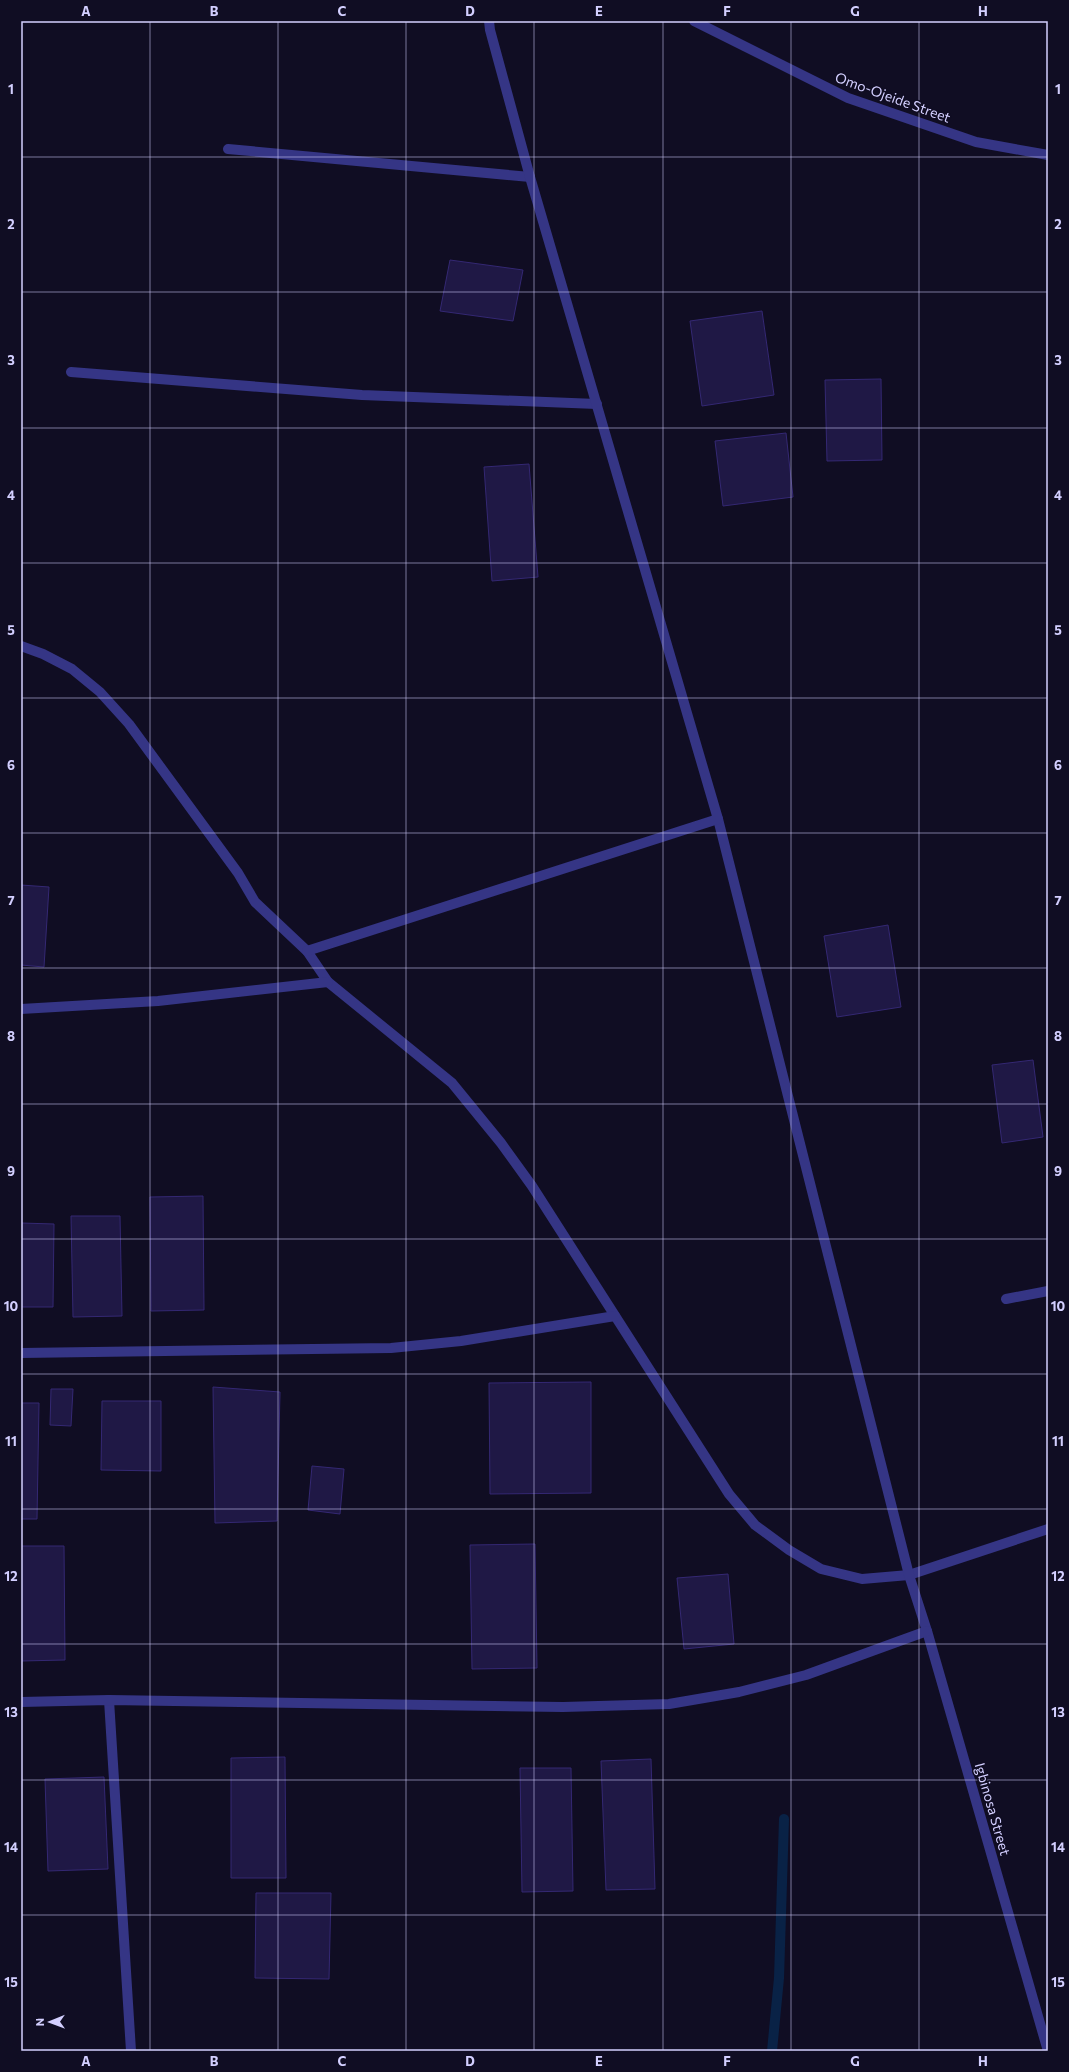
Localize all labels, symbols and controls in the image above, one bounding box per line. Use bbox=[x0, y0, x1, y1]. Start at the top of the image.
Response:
text: A bbox=[81, 3, 91, 19]
text: B bbox=[210, 3, 219, 19]
text: C bbox=[338, 3, 347, 19]
text: D bbox=[465, 3, 475, 19]
text: E bbox=[595, 3, 603, 19]
text: F bbox=[723, 3, 731, 19]
text: G bbox=[850, 3, 860, 19]
text: H bbox=[978, 3, 988, 19]
street label: Omo-Ojeide Street bbox=[833, 68, 953, 126]
text: 1 bbox=[8, 81, 14, 97]
text: 1 bbox=[1055, 81, 1061, 97]
text: 2 bbox=[7, 216, 15, 232]
text: 2 bbox=[1054, 216, 1062, 232]
text: 3 bbox=[7, 352, 15, 368]
text: 3 bbox=[1054, 352, 1062, 368]
text: 4 bbox=[7, 487, 15, 503]
text: 4 bbox=[1054, 487, 1062, 503]
text: 5 bbox=[7, 622, 15, 638]
text: 5 bbox=[1054, 622, 1062, 638]
text: 6 bbox=[7, 757, 15, 773]
text: 6 bbox=[1054, 757, 1062, 773]
text: 7 bbox=[7, 892, 15, 908]
text: 7 bbox=[1054, 892, 1062, 908]
text: 8 bbox=[7, 1028, 15, 1044]
text: 8 bbox=[1054, 1028, 1062, 1044]
text: 9 bbox=[7, 1163, 15, 1179]
text: 9 bbox=[1054, 1163, 1062, 1179]
text: 10 bbox=[4, 1298, 19, 1314]
text: 10 bbox=[1051, 1298, 1066, 1314]
text: 11 bbox=[5, 1433, 17, 1449]
text: 11 bbox=[1052, 1433, 1064, 1449]
text: 12 bbox=[4, 1568, 18, 1584]
text: 12 bbox=[1051, 1568, 1065, 1584]
text: 13 bbox=[4, 1704, 18, 1720]
text: 13 bbox=[1051, 1704, 1065, 1720]
street label: Igbinosa Street bbox=[972, 1761, 1014, 1858]
text: 14 bbox=[4, 1839, 18, 1855]
text: 14 bbox=[1051, 1839, 1065, 1855]
text: 15 bbox=[4, 1974, 18, 1990]
text: 15 bbox=[1051, 1974, 1065, 1990]
north arrow bbox=[30, 2002, 70, 2042]
text: N bbox=[33, 2018, 46, 2026]
text: A bbox=[81, 2053, 91, 2069]
text: B bbox=[210, 2053, 219, 2069]
text: C bbox=[338, 2053, 347, 2069]
text: D bbox=[465, 2053, 475, 2069]
text: E bbox=[595, 2053, 603, 2069]
text: F bbox=[723, 2053, 731, 2069]
text: G bbox=[850, 2053, 860, 2069]
text: H bbox=[978, 2053, 988, 2069]

